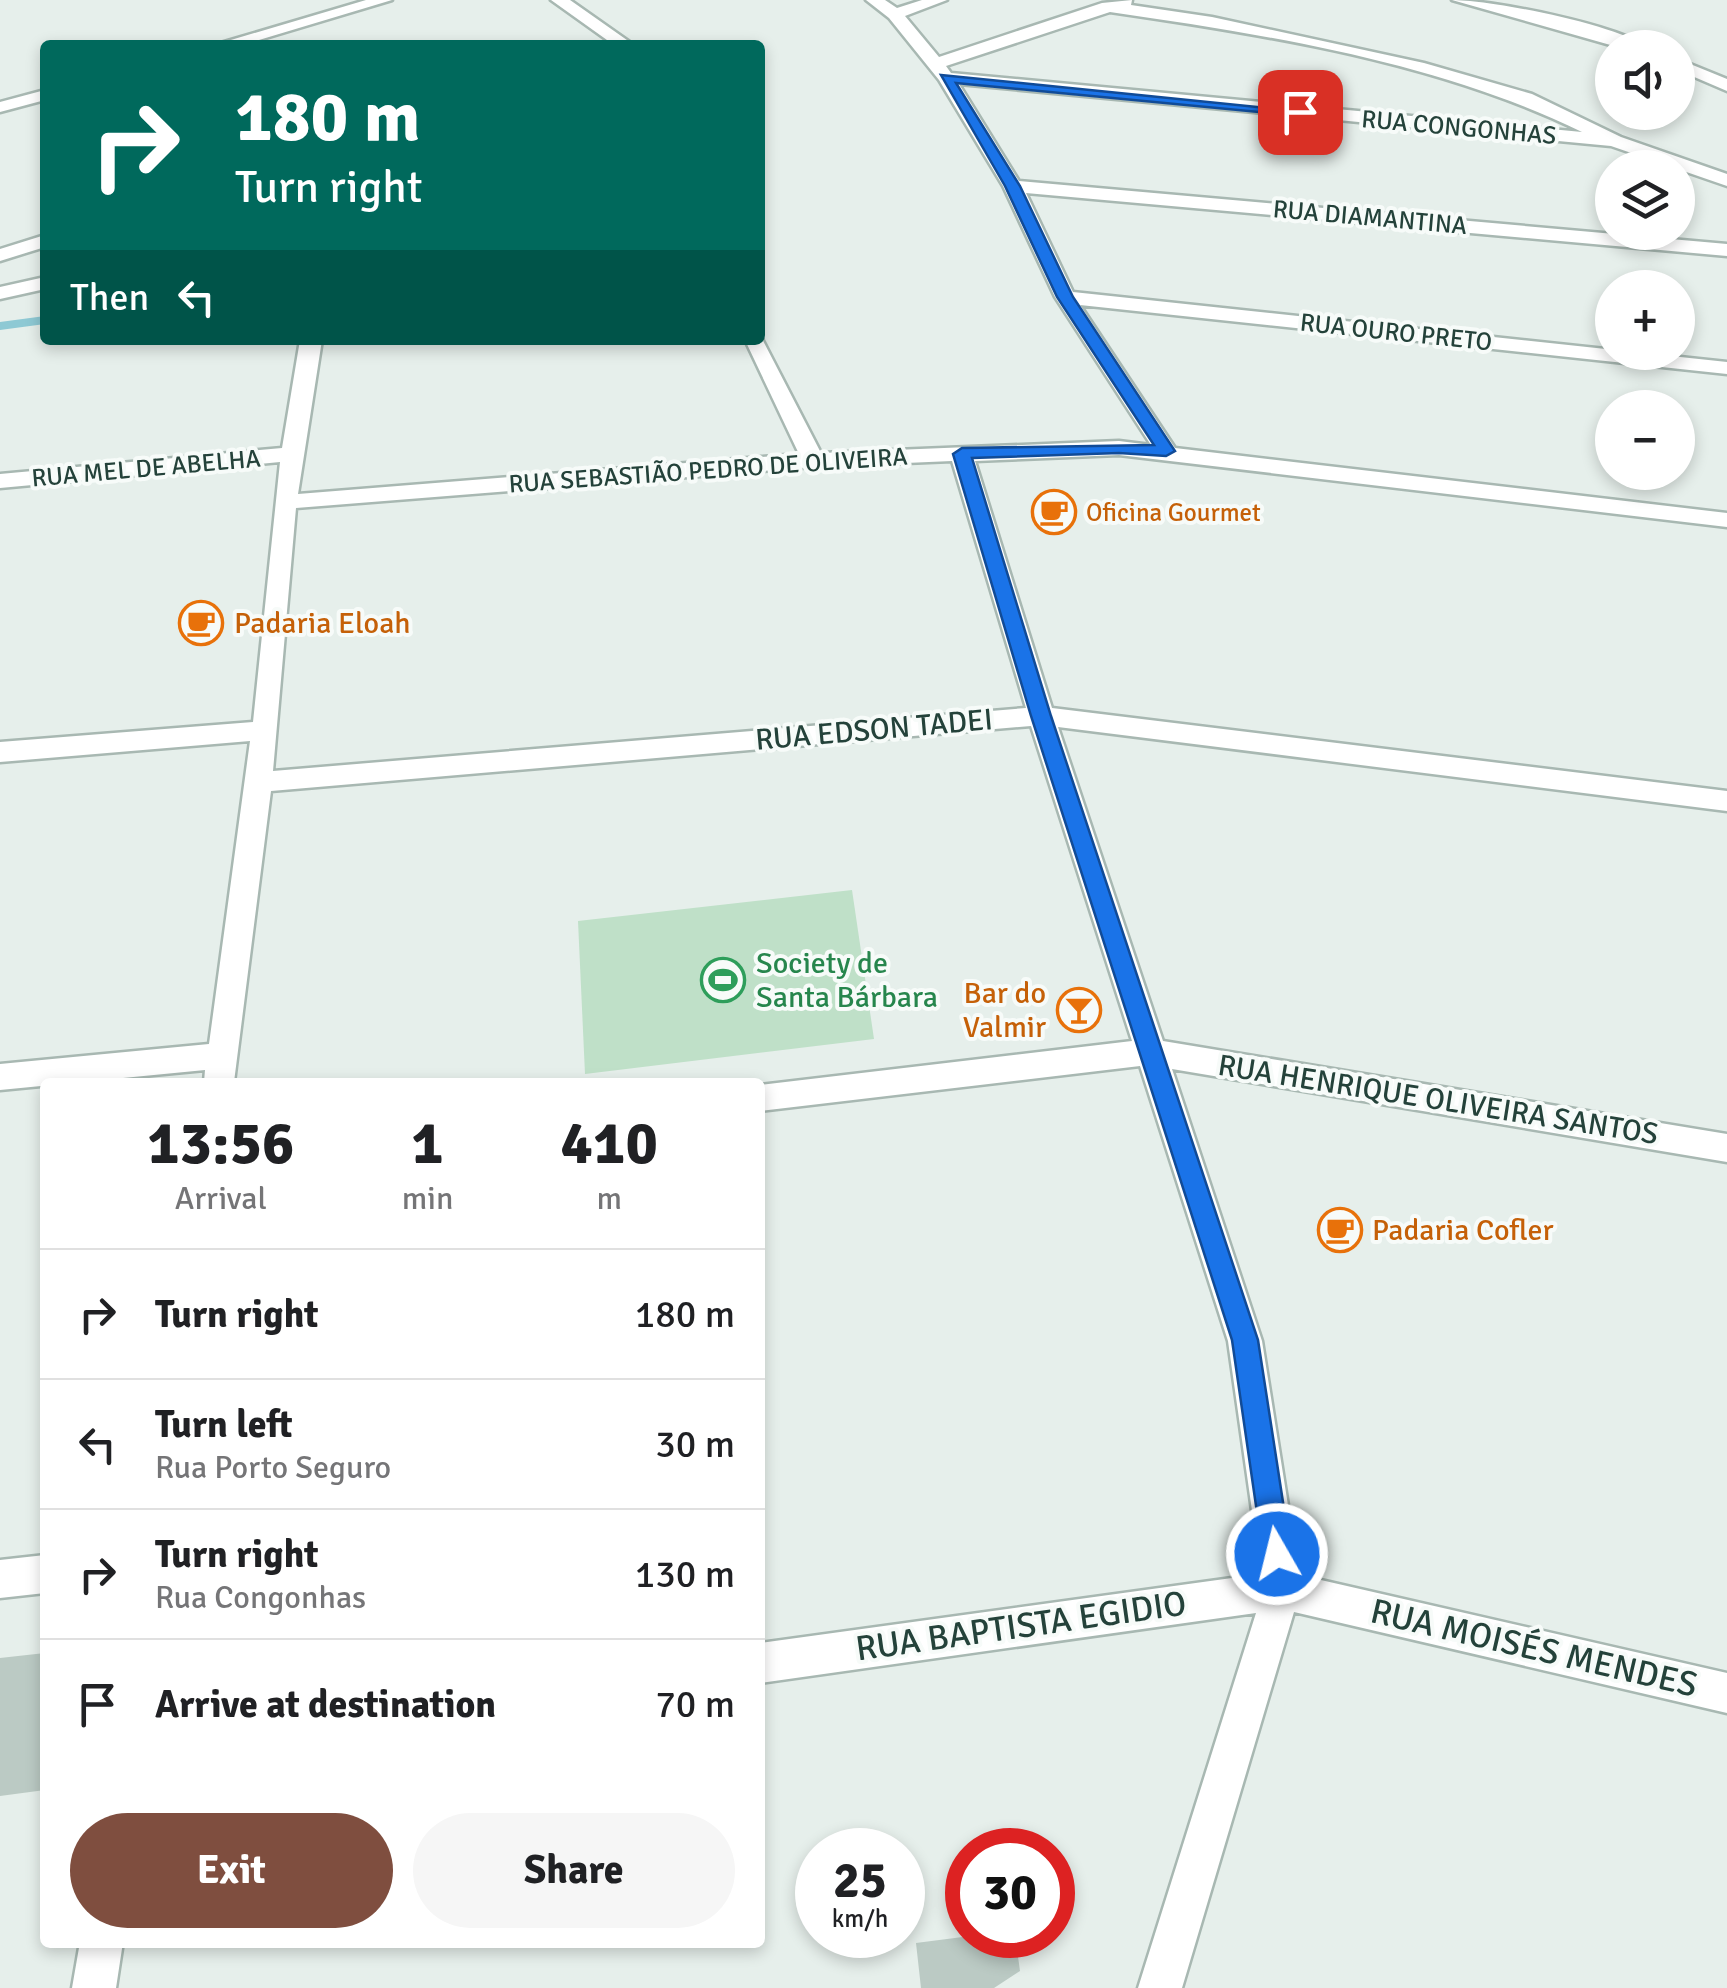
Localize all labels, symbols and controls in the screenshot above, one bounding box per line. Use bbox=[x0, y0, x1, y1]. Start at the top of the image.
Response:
map controls bbox=[1595, 30, 1695, 490]
button: sound bbox=[1595, 30, 1695, 130]
pin bbox=[1258, 70, 1343, 155]
text: 180 m bbox=[235, 74, 420, 160]
icon: right bbox=[70, 80, 200, 210]
icon: arrive bbox=[1273, 85, 1328, 140]
street label: RUA CONGONHAS bbox=[1360, 103, 1558, 151]
button: layers bbox=[1595, 150, 1695, 250]
text: Turn right bbox=[235, 160, 423, 215]
street label: RUA DIAMANTINA bbox=[1272, 193, 1468, 241]
icon: left bbox=[169, 270, 224, 325]
button: + bbox=[1595, 270, 1695, 370]
text: Then bbox=[70, 274, 149, 321]
street label: RUA OURO PRETO bbox=[1298, 307, 1494, 357]
button: − bbox=[1595, 390, 1695, 490]
street label: RUA SEBASTIÃO PEDRO DE OLIVEIRA bbox=[508, 441, 908, 499]
street label: RUA MEL DE ABELHA bbox=[30, 443, 262, 493]
cafe icon: Oficina Gourmet bbox=[1031, 489, 1077, 535]
place label: Oficina Gourmet bbox=[1086, 497, 1261, 528]
cafe icon: Padaria Eloah bbox=[178, 600, 224, 646]
place label: Padaria Eloah bbox=[234, 605, 411, 642]
street label: RUA EDSON TADEI bbox=[754, 701, 994, 759]
place label: Society de Santa Bárbara bbox=[756, 945, 938, 1016]
sports icon: Society de Santa Bárbara bbox=[700, 957, 746, 1003]
place label: Bar do Valmir bbox=[963, 975, 1046, 1046]
bar icon: Bar do Valmir bbox=[1056, 987, 1102, 1033]
street label: RUA HENRIQUE OLIVEIRA SANTOS bbox=[1215, 1047, 1661, 1153]
text: 13:56 bbox=[147, 1107, 295, 1181]
text: 1 bbox=[411, 1107, 444, 1181]
text: 410 bbox=[561, 1107, 658, 1181]
text: Arrival bbox=[175, 1179, 267, 1218]
text: min bbox=[402, 1179, 453, 1218]
text: m bbox=[596, 1179, 622, 1218]
cafe icon: Padaria Cofler bbox=[1317, 1207, 1363, 1253]
place label: Padaria Cofler bbox=[1372, 1212, 1554, 1249]
icon: right bbox=[70, 1287, 125, 1342]
text: Turn right bbox=[155, 1291, 319, 1338]
text: 180 m bbox=[635, 1291, 735, 1338]
text: Turn left bbox=[155, 1401, 293, 1448]
icon: left bbox=[70, 1417, 125, 1472]
text: 30 m bbox=[655, 1421, 735, 1468]
text: Rua Porto Seguro bbox=[155, 1448, 391, 1487]
position arrow bbox=[1225, 1502, 1329, 1606]
text: Turn right bbox=[155, 1531, 319, 1578]
icon: right bbox=[70, 1547, 125, 1602]
text: 130 m bbox=[635, 1551, 735, 1598]
text: Rua Congonhas bbox=[155, 1578, 366, 1617]
street label: RUA BAPTISTA EGIDIO bbox=[853, 1582, 1189, 1670]
street label: RUA MOISÉS MENDES bbox=[1366, 1589, 1702, 1707]
icon: arrive bbox=[70, 1677, 125, 1732]
text: Arrive at destination bbox=[155, 1681, 496, 1728]
text: 70 m bbox=[655, 1681, 735, 1728]
button: Exit bbox=[70, 1813, 393, 1928]
button: Share bbox=[413, 1813, 735, 1928]
speed limit sign: 30 bbox=[945, 1828, 1075, 1958]
text: 25 bbox=[833, 1850, 887, 1912]
text: km/h bbox=[832, 1903, 888, 1934]

